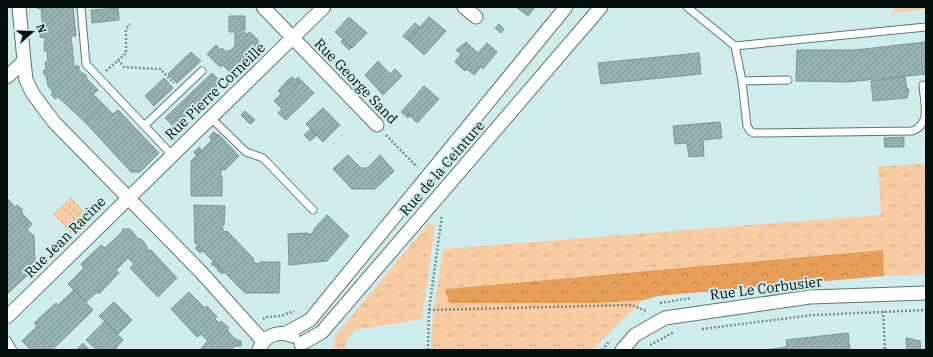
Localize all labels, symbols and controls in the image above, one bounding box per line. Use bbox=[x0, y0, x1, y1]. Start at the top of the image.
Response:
north arrow bbox=[12, 12, 52, 52]
text: N bbox=[33, 22, 50, 35]
street label: Rue George Sand bbox=[311, 34, 402, 128]
street label: Rue Pierre Corneille bbox=[161, 39, 269, 143]
street label: Rue de la Ceinture bbox=[396, 117, 488, 219]
street label: Rue Jean Racine bbox=[21, 193, 109, 281]
street label: Rue Le Corbusier bbox=[709, 272, 824, 304]

